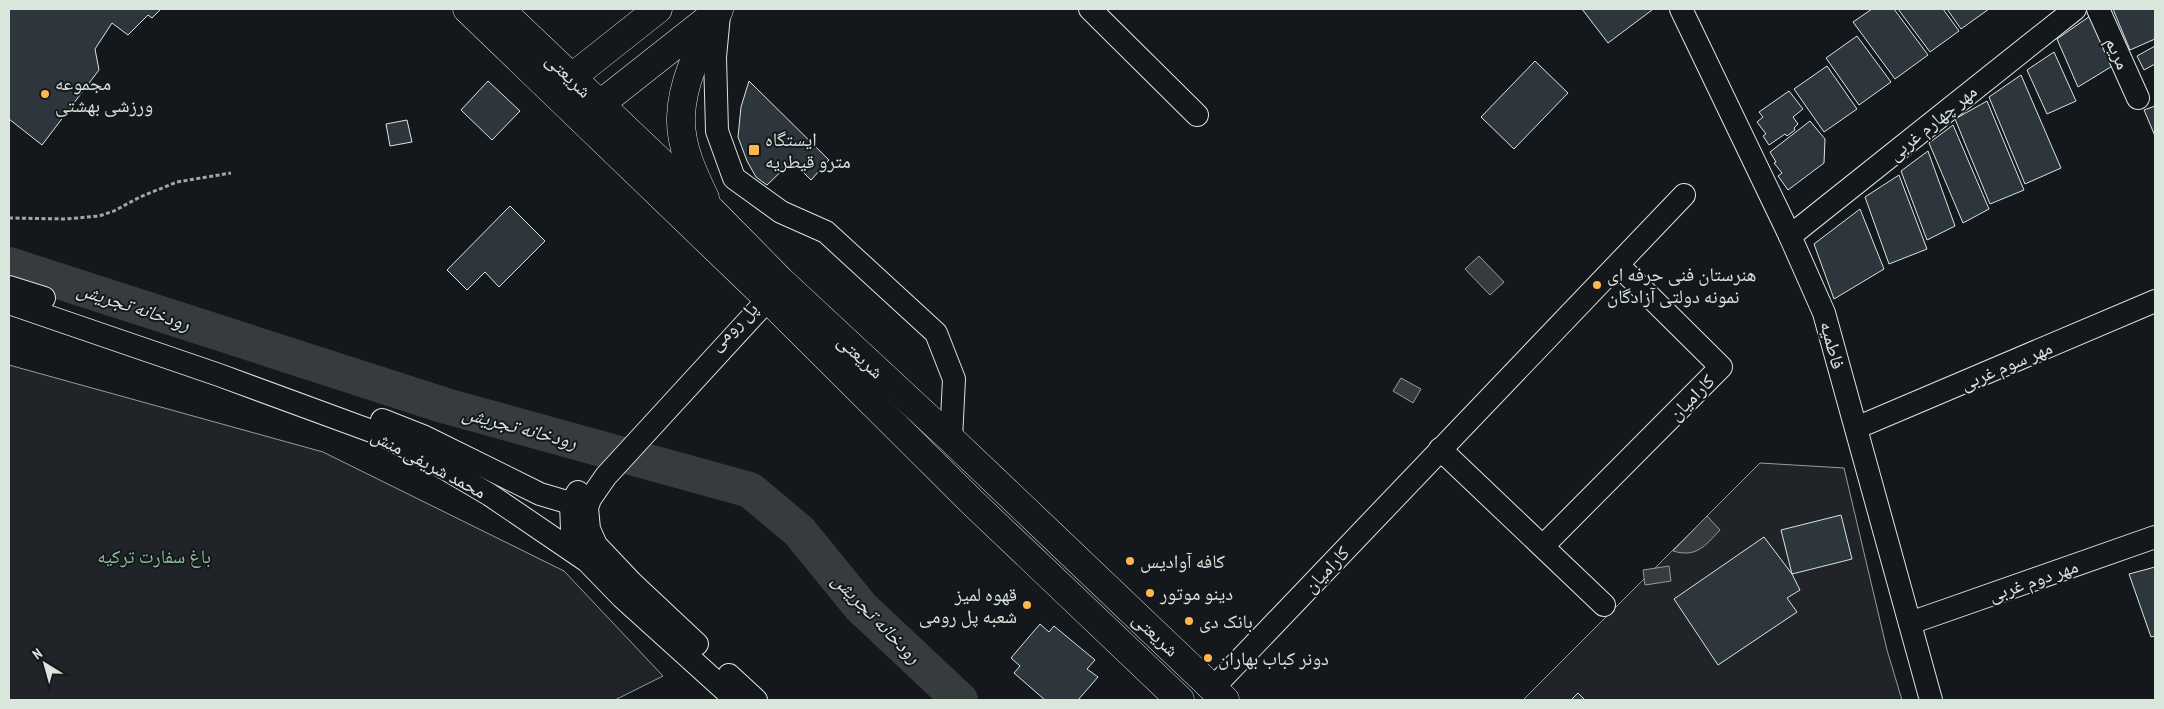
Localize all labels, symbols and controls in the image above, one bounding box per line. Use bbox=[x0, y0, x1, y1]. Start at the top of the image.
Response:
street label: مریم bbox=[2099, 33, 2136, 73]
street label: شریعتی bbox=[541, 47, 597, 103]
place label: مجموعه ورزشی بهشتی bbox=[55, 71, 153, 117]
street label: مهر چهارم غربی bbox=[1883, 79, 1983, 167]
marker: مجموعه ورزشی بهشتی bbox=[39, 88, 51, 100]
place label: ایستگاه مترو قیطریه bbox=[765, 127, 851, 173]
marker: ایستگاه مترو قیطریه bbox=[747, 143, 761, 157]
place label: هنرستان فنی حرفه ای نمونه دولتی آزادگان bbox=[1607, 262, 1756, 308]
water label: رودخانه تجریش bbox=[74, 275, 194, 337]
marker: هنرستان فنی حرفه ای نمونه دولتی آزادگان bbox=[1591, 279, 1603, 291]
street label: پل رومی bbox=[703, 296, 763, 356]
street label: فاطمیه bbox=[1815, 318, 1851, 372]
street label: شریعتی bbox=[833, 329, 889, 383]
street label: مهر سوم غربی bbox=[1956, 335, 2057, 397]
street label: کارامیان bbox=[1663, 369, 1719, 425]
water label: رودخانه تجریش bbox=[460, 399, 580, 455]
street label: محمد شریفی منش bbox=[367, 423, 491, 503]
street label: کارامیان bbox=[1298, 540, 1354, 597]
park label: باغ سفارت ترکیه bbox=[97, 544, 211, 568]
place label: کافه آوادیس bbox=[1140, 549, 1225, 573]
street label: مهر دوم غربی bbox=[1985, 553, 2082, 608]
marker: کافه آوادیس bbox=[1124, 555, 1136, 567]
water label: رودخانه تجریش bbox=[827, 567, 927, 669]
place label: دینو موتور bbox=[1159, 581, 1233, 605]
place label: قهوه لمیز شعبه پل رومی bbox=[919, 582, 1017, 628]
marker: دینو موتور bbox=[1144, 587, 1156, 599]
marker: قهوه لمیز شعبه پل رومی bbox=[1021, 599, 1033, 611]
street label: شریعتی bbox=[1128, 607, 1184, 661]
place label: بانک دی bbox=[1199, 609, 1253, 633]
marker: بانک دی bbox=[1183, 615, 1195, 627]
north arrow bbox=[20, 639, 70, 689]
text: N bbox=[29, 644, 46, 663]
place label: دونر کباب بهاران bbox=[1218, 646, 1329, 670]
marker: دونر کباب بهاران bbox=[1202, 652, 1214, 664]

